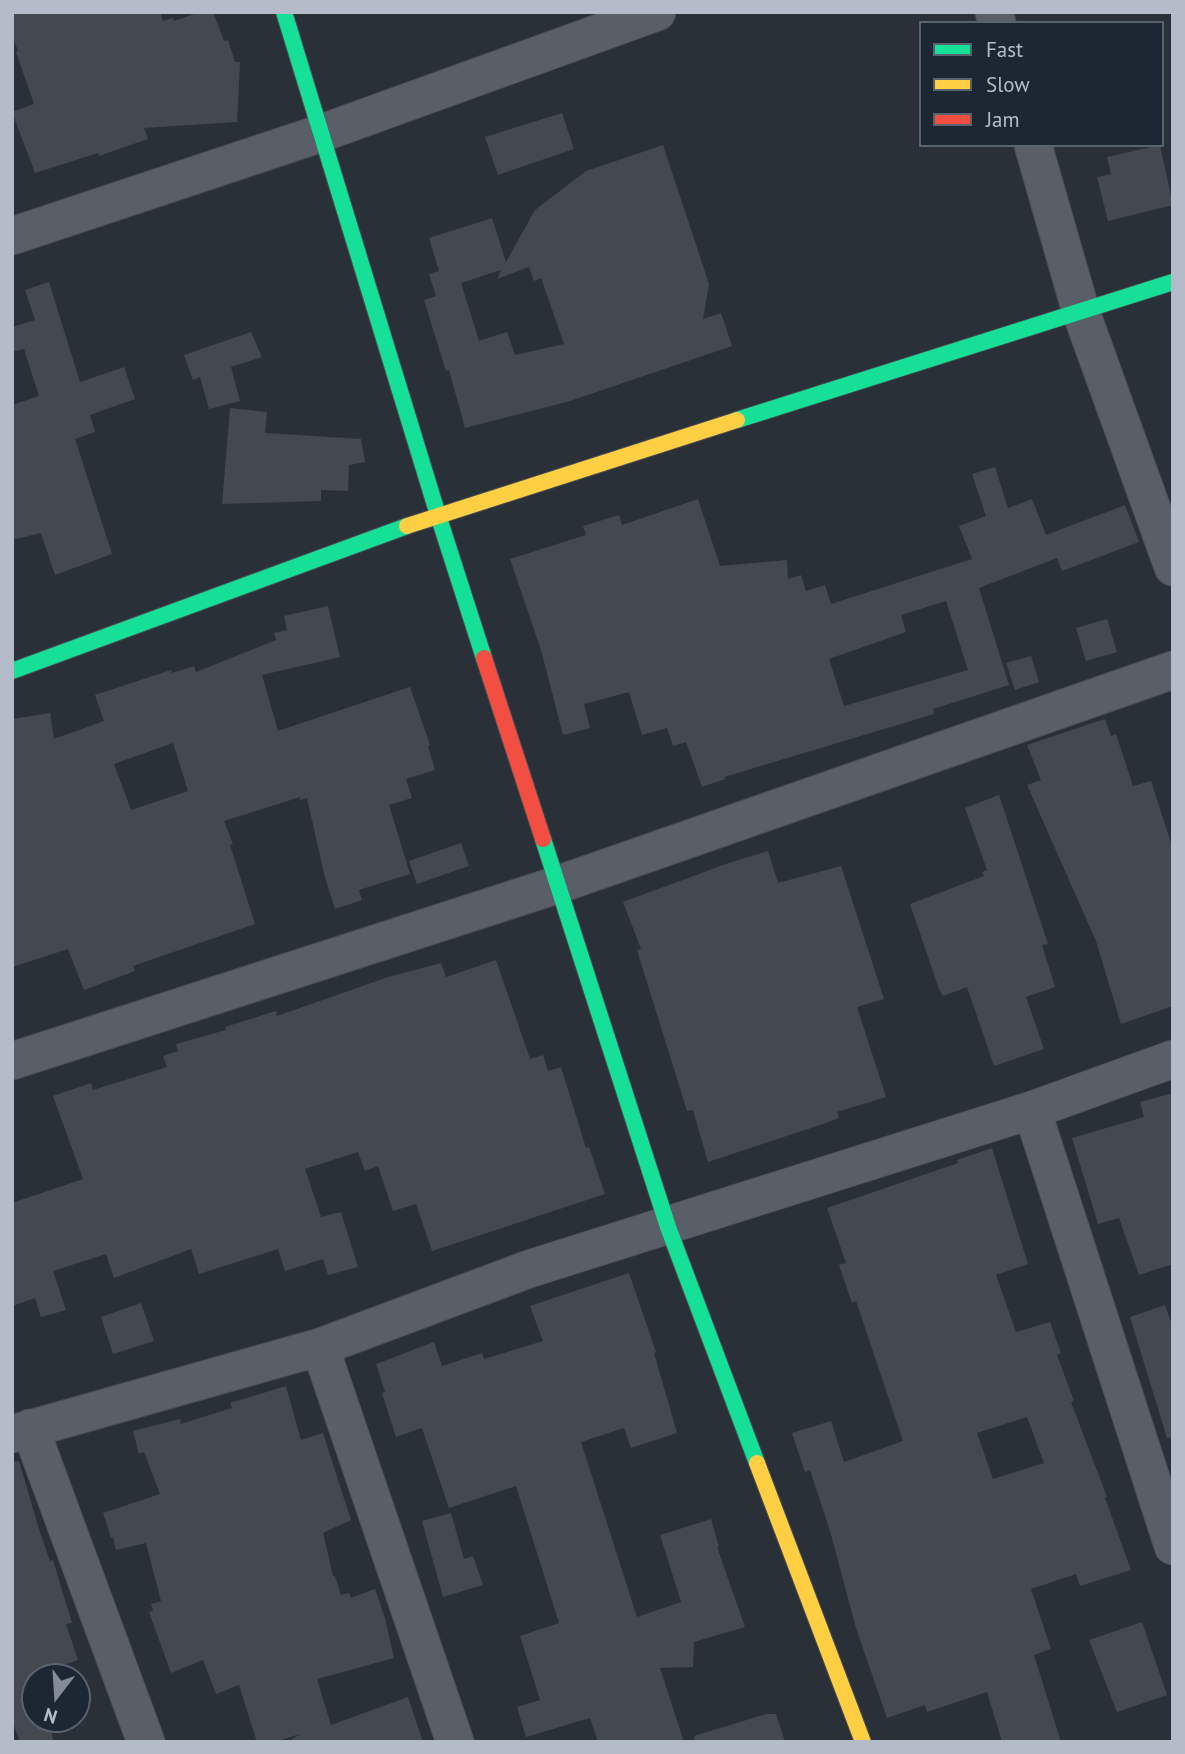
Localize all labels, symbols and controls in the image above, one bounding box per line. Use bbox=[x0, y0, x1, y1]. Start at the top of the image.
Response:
legend bbox=[919, 21, 1164, 147]
text: Fast bbox=[986, 36, 1023, 63]
text: Slow bbox=[986, 71, 1030, 98]
text: Jam bbox=[986, 106, 1020, 133]
north arrow bbox=[21, 1663, 91, 1733]
text: N bbox=[41, 1703, 60, 1729]

